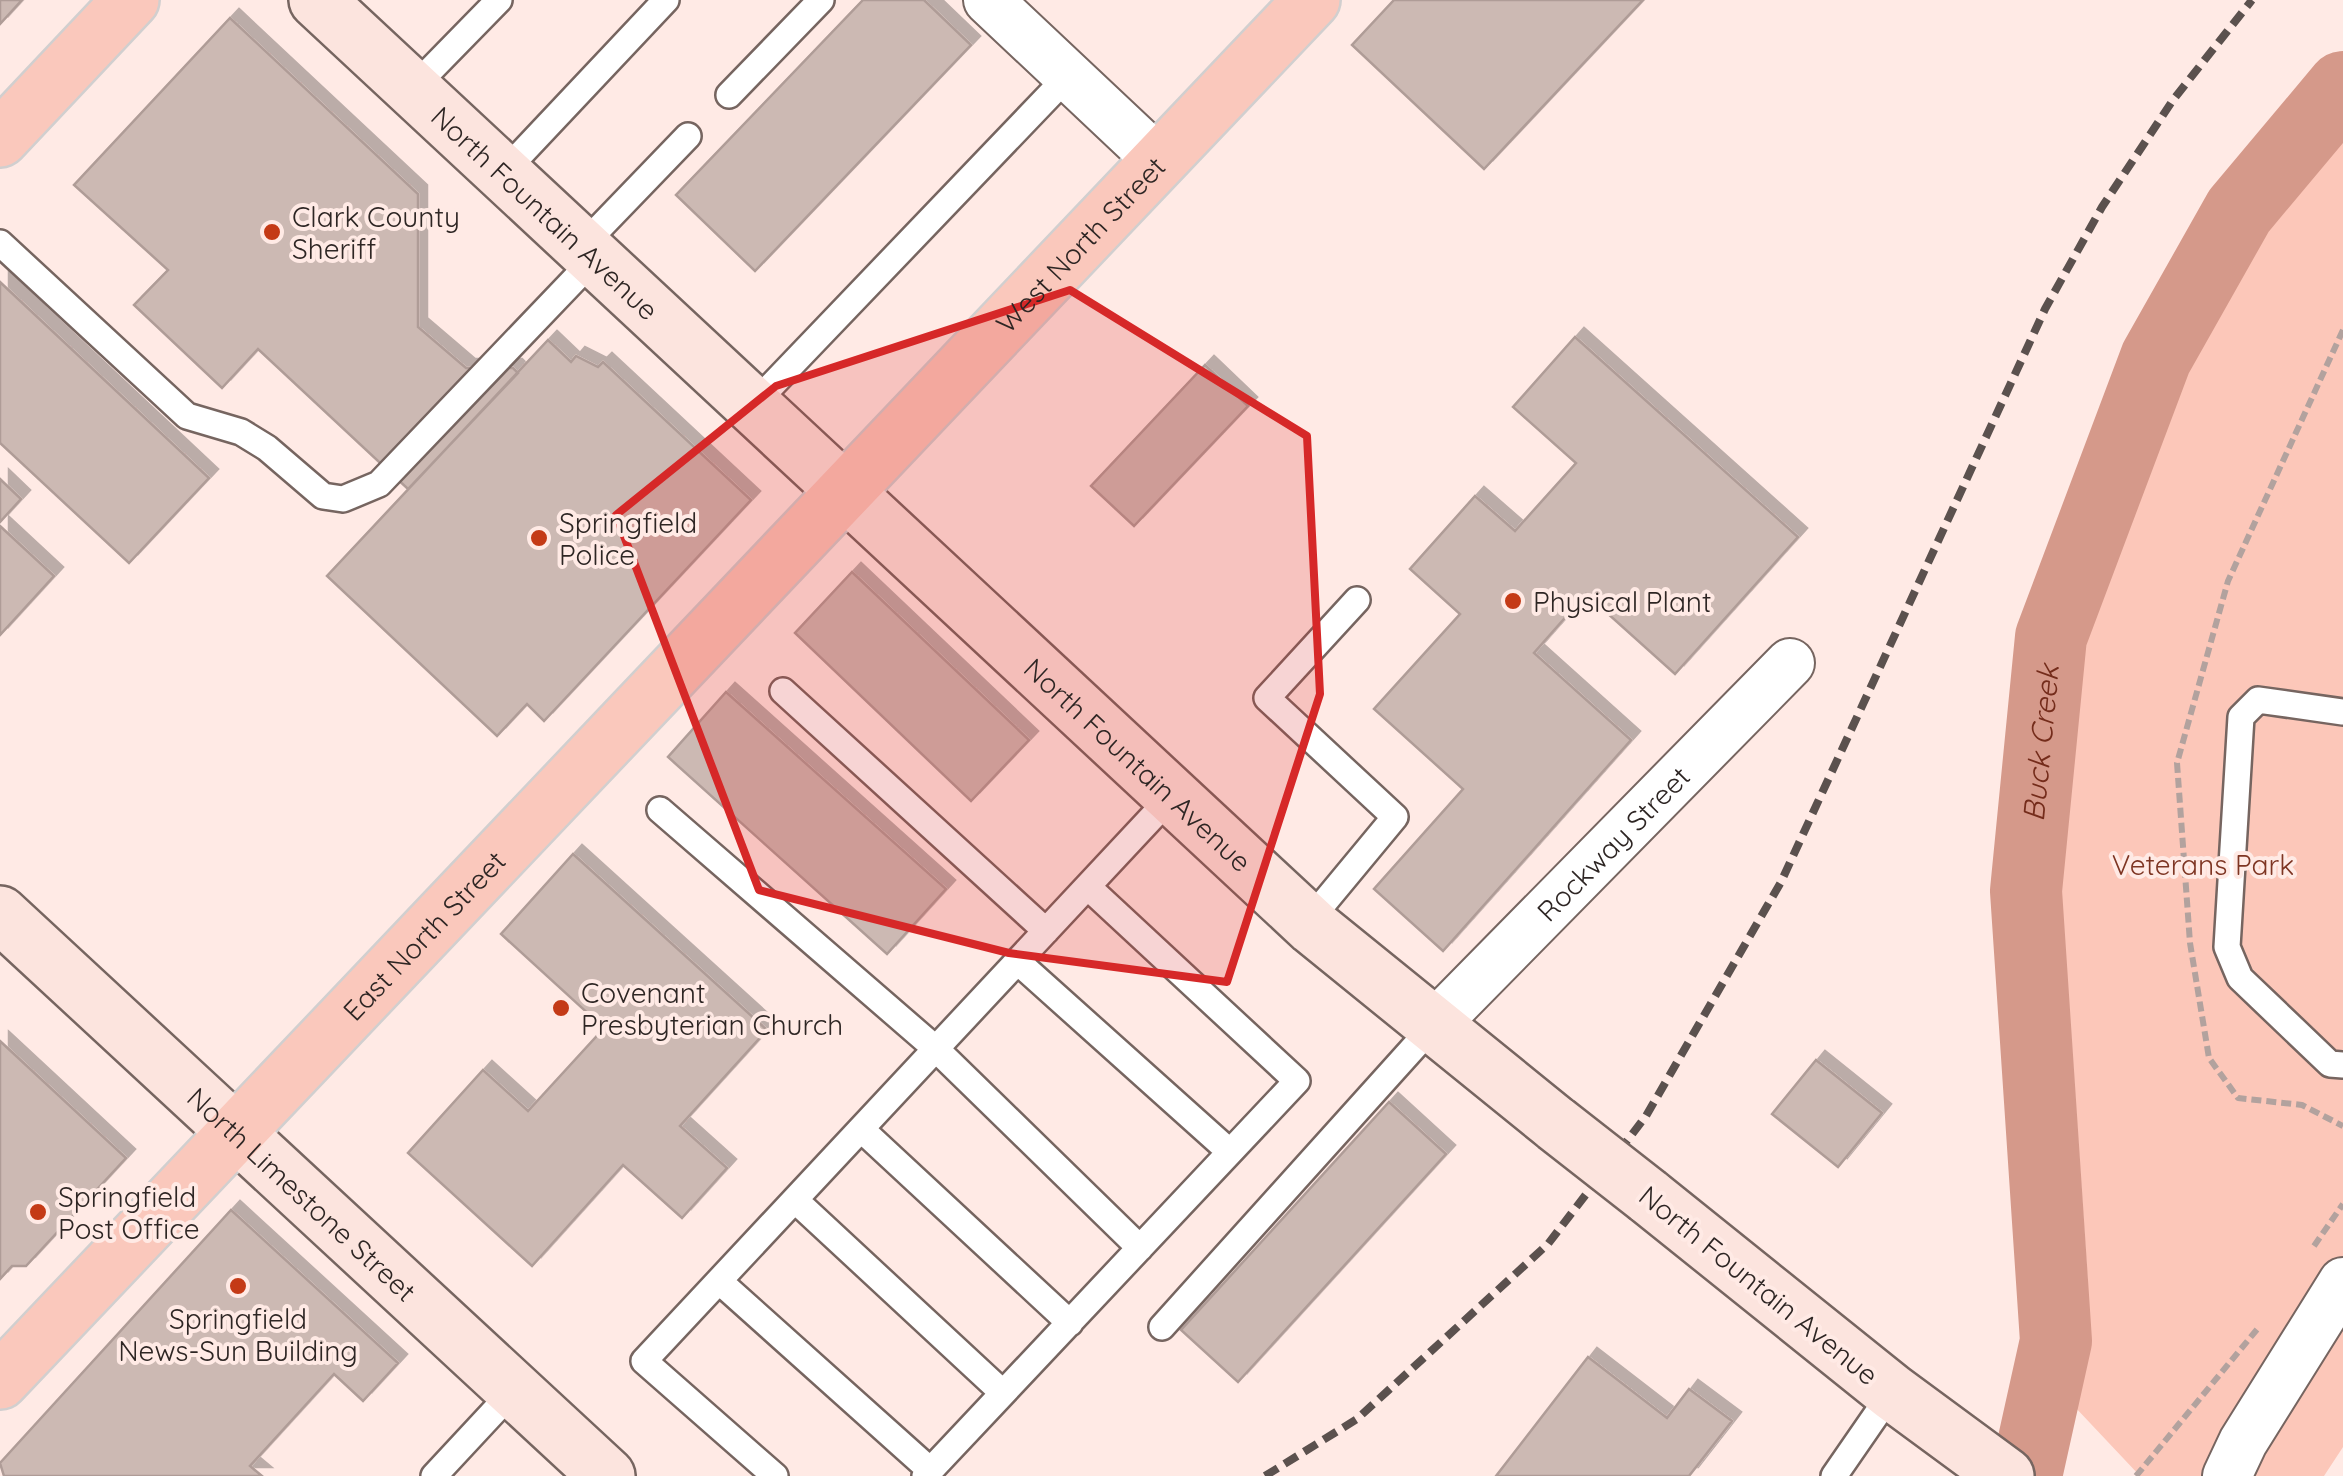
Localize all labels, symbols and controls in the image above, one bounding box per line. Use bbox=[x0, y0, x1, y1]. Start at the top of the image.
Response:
street label: North Fountain Avenue bbox=[424, 98, 666, 327]
street label: West North Street bbox=[988, 149, 1172, 340]
place label: Clark County Sheriff bbox=[292, 199, 460, 266]
marker: Clark County Sheriff bbox=[261, 221, 283, 243]
place label: Springfield Police bbox=[559, 505, 697, 572]
marker: Springfield Police bbox=[528, 527, 550, 549]
place label: Physical Plant bbox=[1533, 584, 1712, 619]
marker: Physical Plant bbox=[1502, 590, 1524, 612]
street label: North Fountain Avenue bbox=[1017, 650, 1259, 879]
water label: Buck Creek bbox=[2014, 660, 2067, 823]
street label: Rockway Street bbox=[1529, 758, 1697, 928]
street label: East North Street bbox=[335, 843, 512, 1027]
park label: Veterans Park bbox=[2112, 847, 2294, 882]
place label: Covenant Presbyterian Church bbox=[581, 975, 843, 1042]
marker: Covenant Presbyterian Church bbox=[550, 997, 572, 1019]
street label: North Limestone Street bbox=[181, 1079, 424, 1308]
street label: North Fountain Avenue bbox=[1632, 1178, 1886, 1392]
place label: Springfield Post Office bbox=[58, 1179, 200, 1246]
marker: Springfield Post Office bbox=[27, 1201, 49, 1223]
marker: Springfield News-Sun Building bbox=[227, 1275, 249, 1297]
place label: Springfield News-Sun Building bbox=[118, 1301, 358, 1368]

